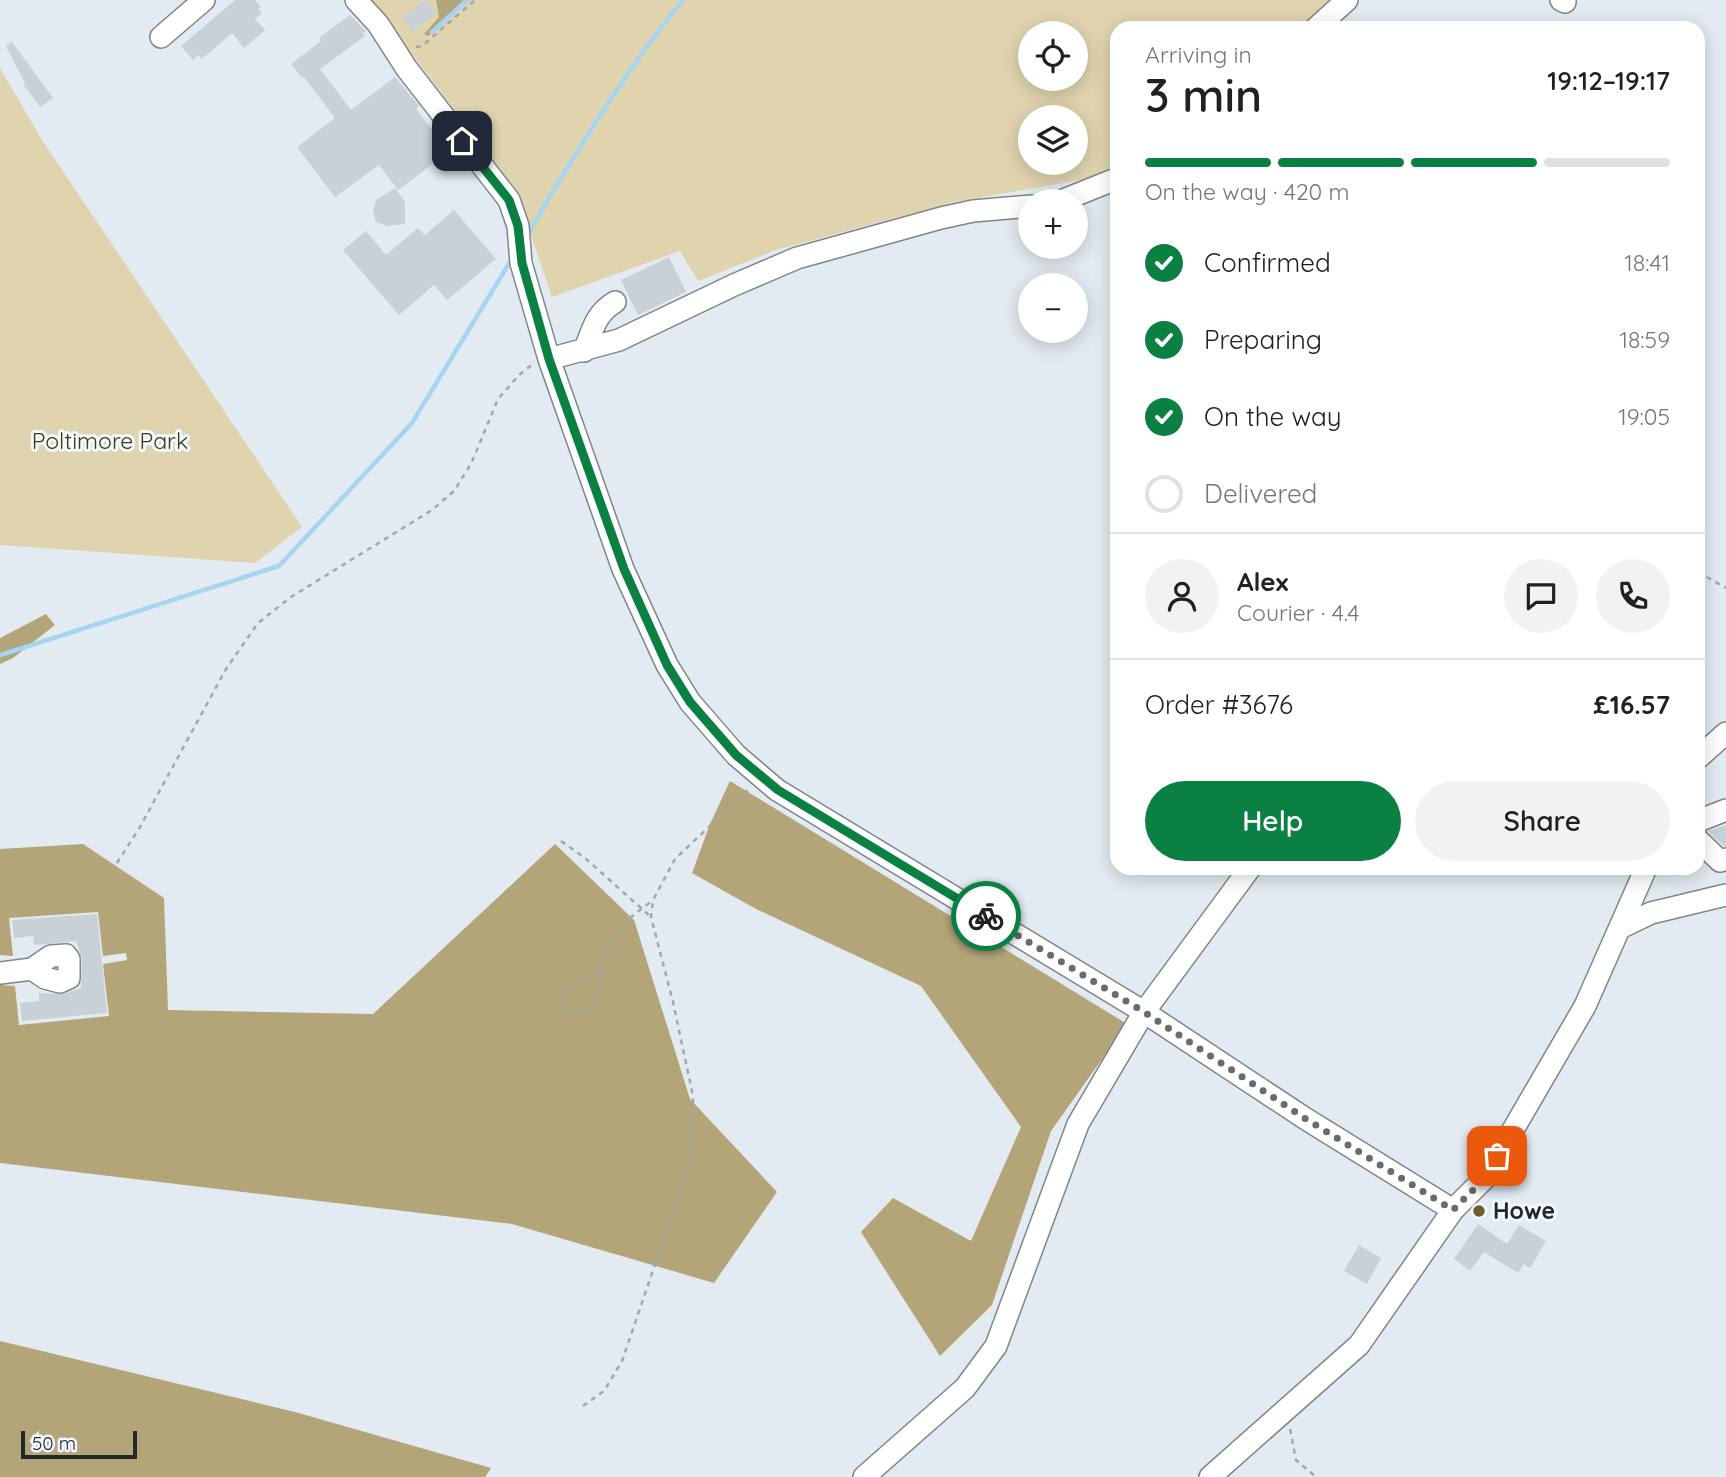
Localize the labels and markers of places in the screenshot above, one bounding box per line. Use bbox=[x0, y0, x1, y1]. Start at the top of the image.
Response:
pin bbox=[432, 111, 492, 171]
pin bbox=[1467, 1126, 1527, 1186]
place label: Howe bbox=[1493, 1196, 1555, 1225]
marker: Howe bbox=[1471, 1203, 1487, 1219]

